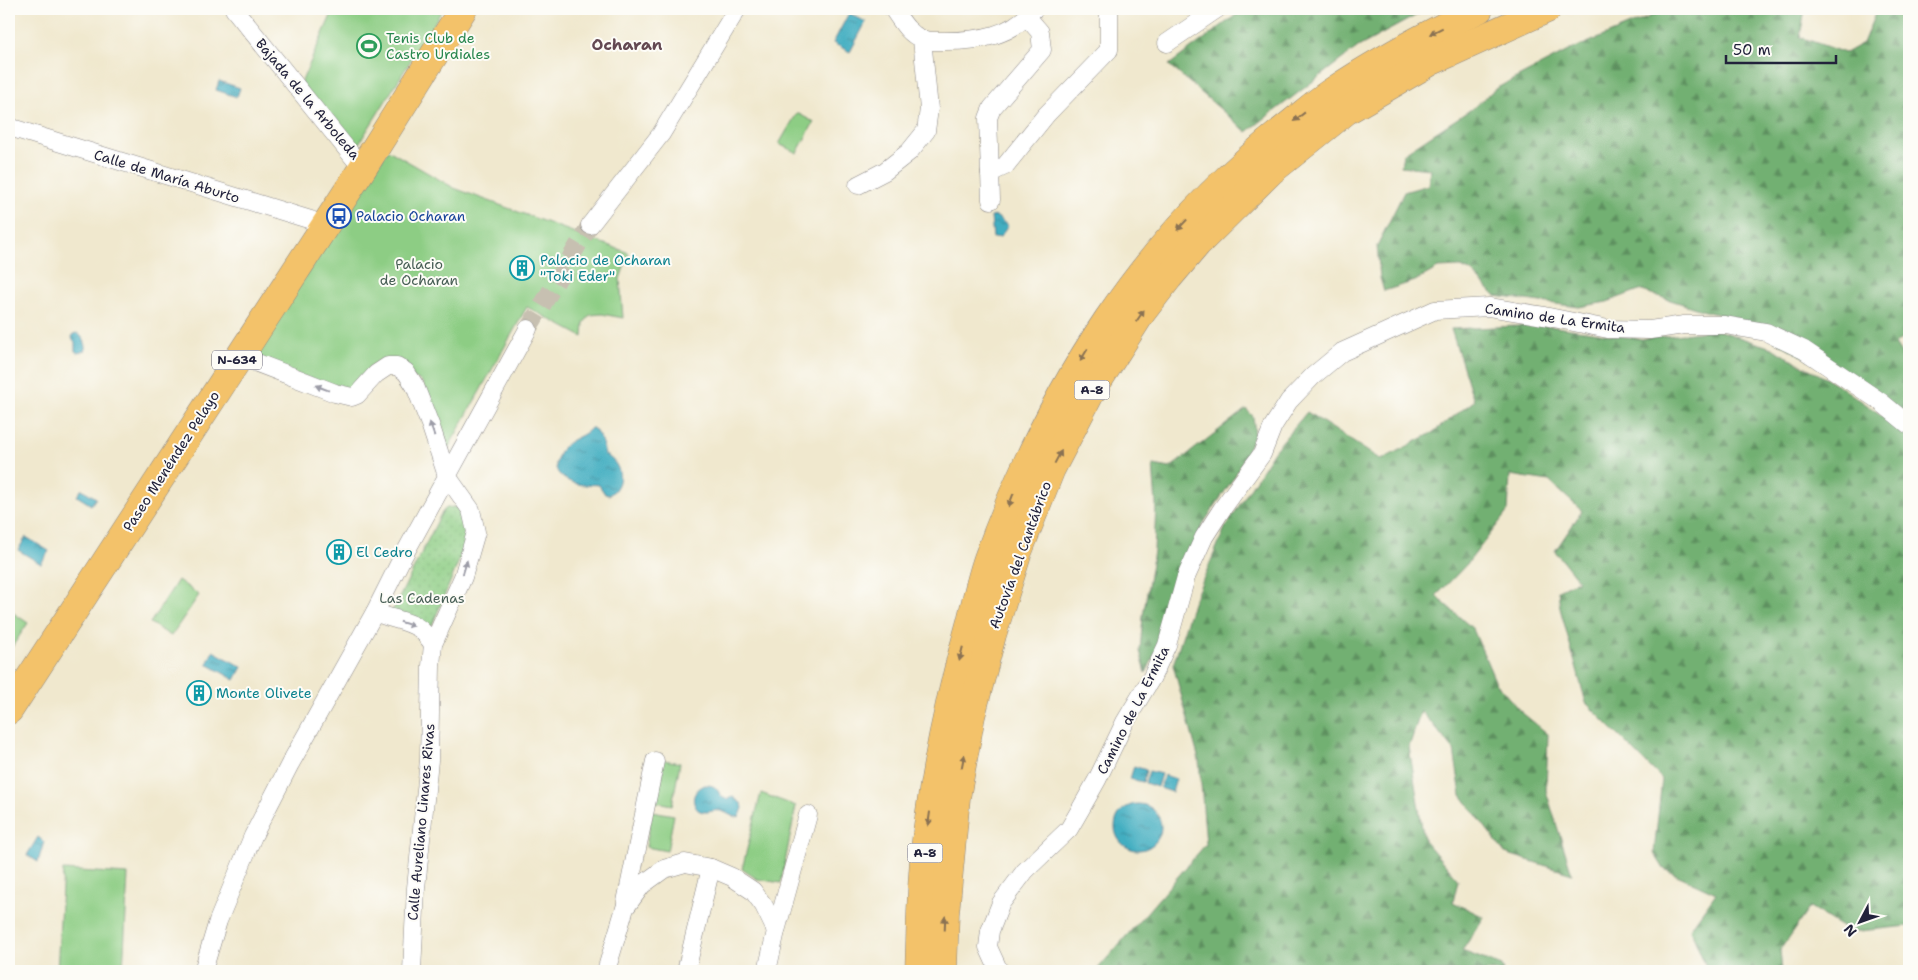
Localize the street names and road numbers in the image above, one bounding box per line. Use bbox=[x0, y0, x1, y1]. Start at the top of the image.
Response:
street label: Bajada de la Arboleda bbox=[252, 35, 364, 164]
street label: Calle de María Aburto bbox=[92, 145, 242, 207]
street label: Camino de La Ermita bbox=[1484, 299, 1627, 337]
road number: N-634 bbox=[212, 350, 262, 370]
road number: A-8 bbox=[1074, 380, 1110, 400]
street label: Paseo Menéndez Pelayo bbox=[119, 387, 223, 535]
street label: Autovía del Cantábrico bbox=[985, 479, 1055, 631]
street label: Camino de La Ermita bbox=[1093, 643, 1173, 777]
street label: Calle Aureliano Linares Rivas bbox=[403, 723, 439, 921]
road number: A-8 bbox=[908, 844, 942, 862]

